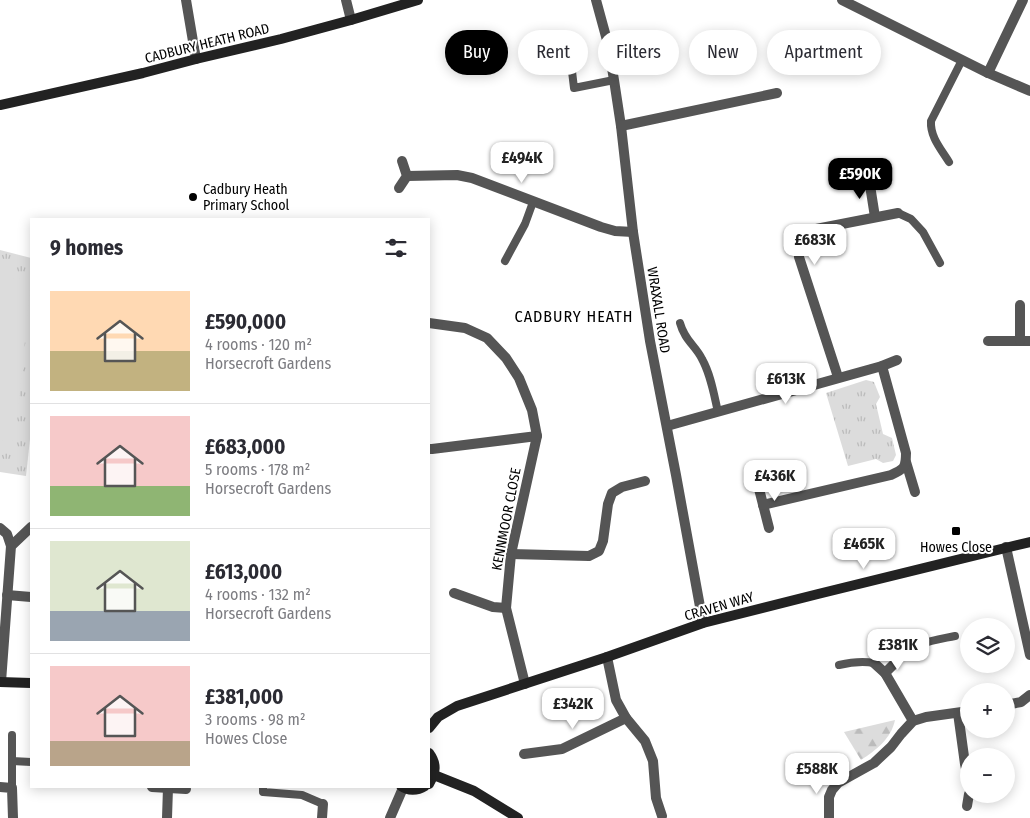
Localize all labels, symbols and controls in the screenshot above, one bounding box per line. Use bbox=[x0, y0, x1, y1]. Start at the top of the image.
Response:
street label: CADBURY HEATH ROAD bbox=[143, 20, 271, 67]
chip: Buy bbox=[445, 30, 508, 75]
chip: Rent bbox=[518, 30, 588, 75]
chip: Filters bbox=[598, 30, 679, 75]
chip: New bbox=[689, 30, 757, 75]
chip: Apartment bbox=[767, 30, 881, 75]
pin: £494K bbox=[487, 142, 557, 184]
text: £494K bbox=[501, 148, 543, 167]
pin: £590K bbox=[825, 158, 895, 200]
text: £590K bbox=[839, 164, 881, 183]
place label: Cadbury Heath Primary School bbox=[203, 181, 290, 214]
marker: Cadbury Heath Primary School bbox=[187, 191, 199, 203]
pin: £683K bbox=[780, 224, 850, 266]
text: £683K bbox=[794, 230, 836, 249]
icon: filters bbox=[382, 234, 410, 262]
text: 9 homes bbox=[50, 235, 123, 261]
street label: WRAXALL ROAD bbox=[643, 266, 674, 354]
district label: CADBURY HEATH bbox=[515, 307, 633, 326]
text: £590,000 bbox=[205, 309, 286, 335]
icon: home bbox=[90, 311, 150, 371]
text: 4 rooms · 120 m² bbox=[205, 335, 312, 354]
text: Horsecroft Gardens bbox=[205, 354, 331, 373]
pin: £613K bbox=[751, 362, 821, 405]
text: £613K bbox=[767, 369, 805, 388]
text: £683,000 bbox=[205, 434, 286, 460]
icon: home bbox=[90, 436, 150, 496]
text: 5 rooms · 178 m² bbox=[205, 460, 310, 479]
pin: £436K bbox=[740, 460, 810, 502]
street label: KENNMOOR CLOSE bbox=[488, 466, 525, 572]
text: £436K bbox=[755, 466, 795, 485]
text: Horsecroft Gardens bbox=[205, 479, 331, 498]
marker: Howes Close bbox=[950, 525, 962, 537]
pin: £465K bbox=[829, 528, 899, 570]
text: £465K bbox=[843, 534, 885, 553]
place label: Howes Close bbox=[920, 539, 992, 556]
text: £613,000 bbox=[205, 559, 282, 585]
icon: home bbox=[90, 561, 150, 621]
text: 4 rooms · 132 m² bbox=[205, 585, 311, 604]
street label: CRAVEN WAY bbox=[682, 588, 756, 625]
text: Horsecroft Gardens bbox=[205, 604, 331, 623]
map controls bbox=[960, 618, 1015, 803]
button: layers bbox=[960, 618, 1015, 673]
pin: £381K bbox=[863, 628, 933, 671]
text: £381K bbox=[878, 635, 918, 654]
button: + bbox=[960, 683, 1015, 738]
text: £381,000 bbox=[205, 684, 284, 710]
icon: home bbox=[90, 686, 150, 746]
pin: £342K bbox=[538, 688, 608, 730]
text: £342K bbox=[553, 694, 593, 713]
text: 3 rooms · 98 m² bbox=[205, 710, 306, 729]
text: Howes Close bbox=[205, 729, 287, 748]
button: − bbox=[960, 748, 1015, 803]
pin: £588K bbox=[782, 752, 852, 795]
text: £588K bbox=[796, 759, 838, 778]

